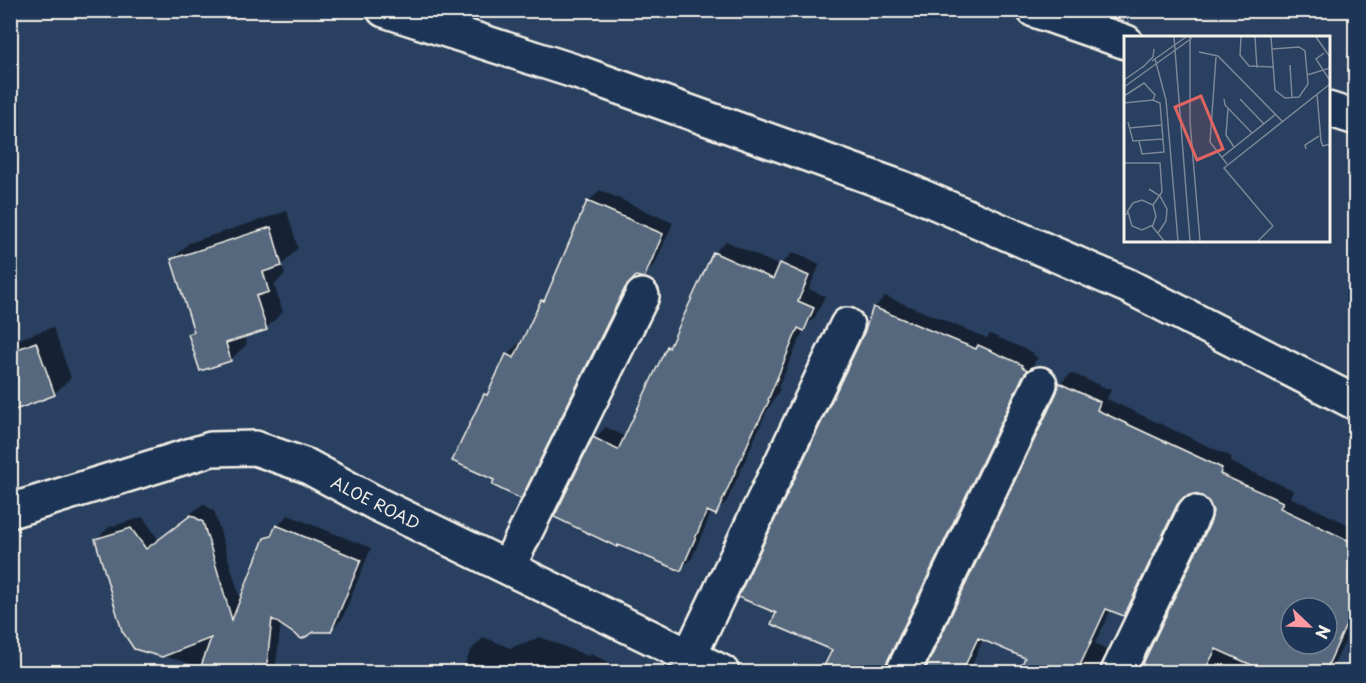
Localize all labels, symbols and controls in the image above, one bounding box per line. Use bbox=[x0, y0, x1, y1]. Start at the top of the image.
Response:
inset map bbox=[1124, 36, 1330, 242]
street label: ALOE ROAD bbox=[327, 469, 425, 535]
north arrow bbox=[1279, 596, 1339, 656]
text: N bbox=[1310, 622, 1337, 643]

